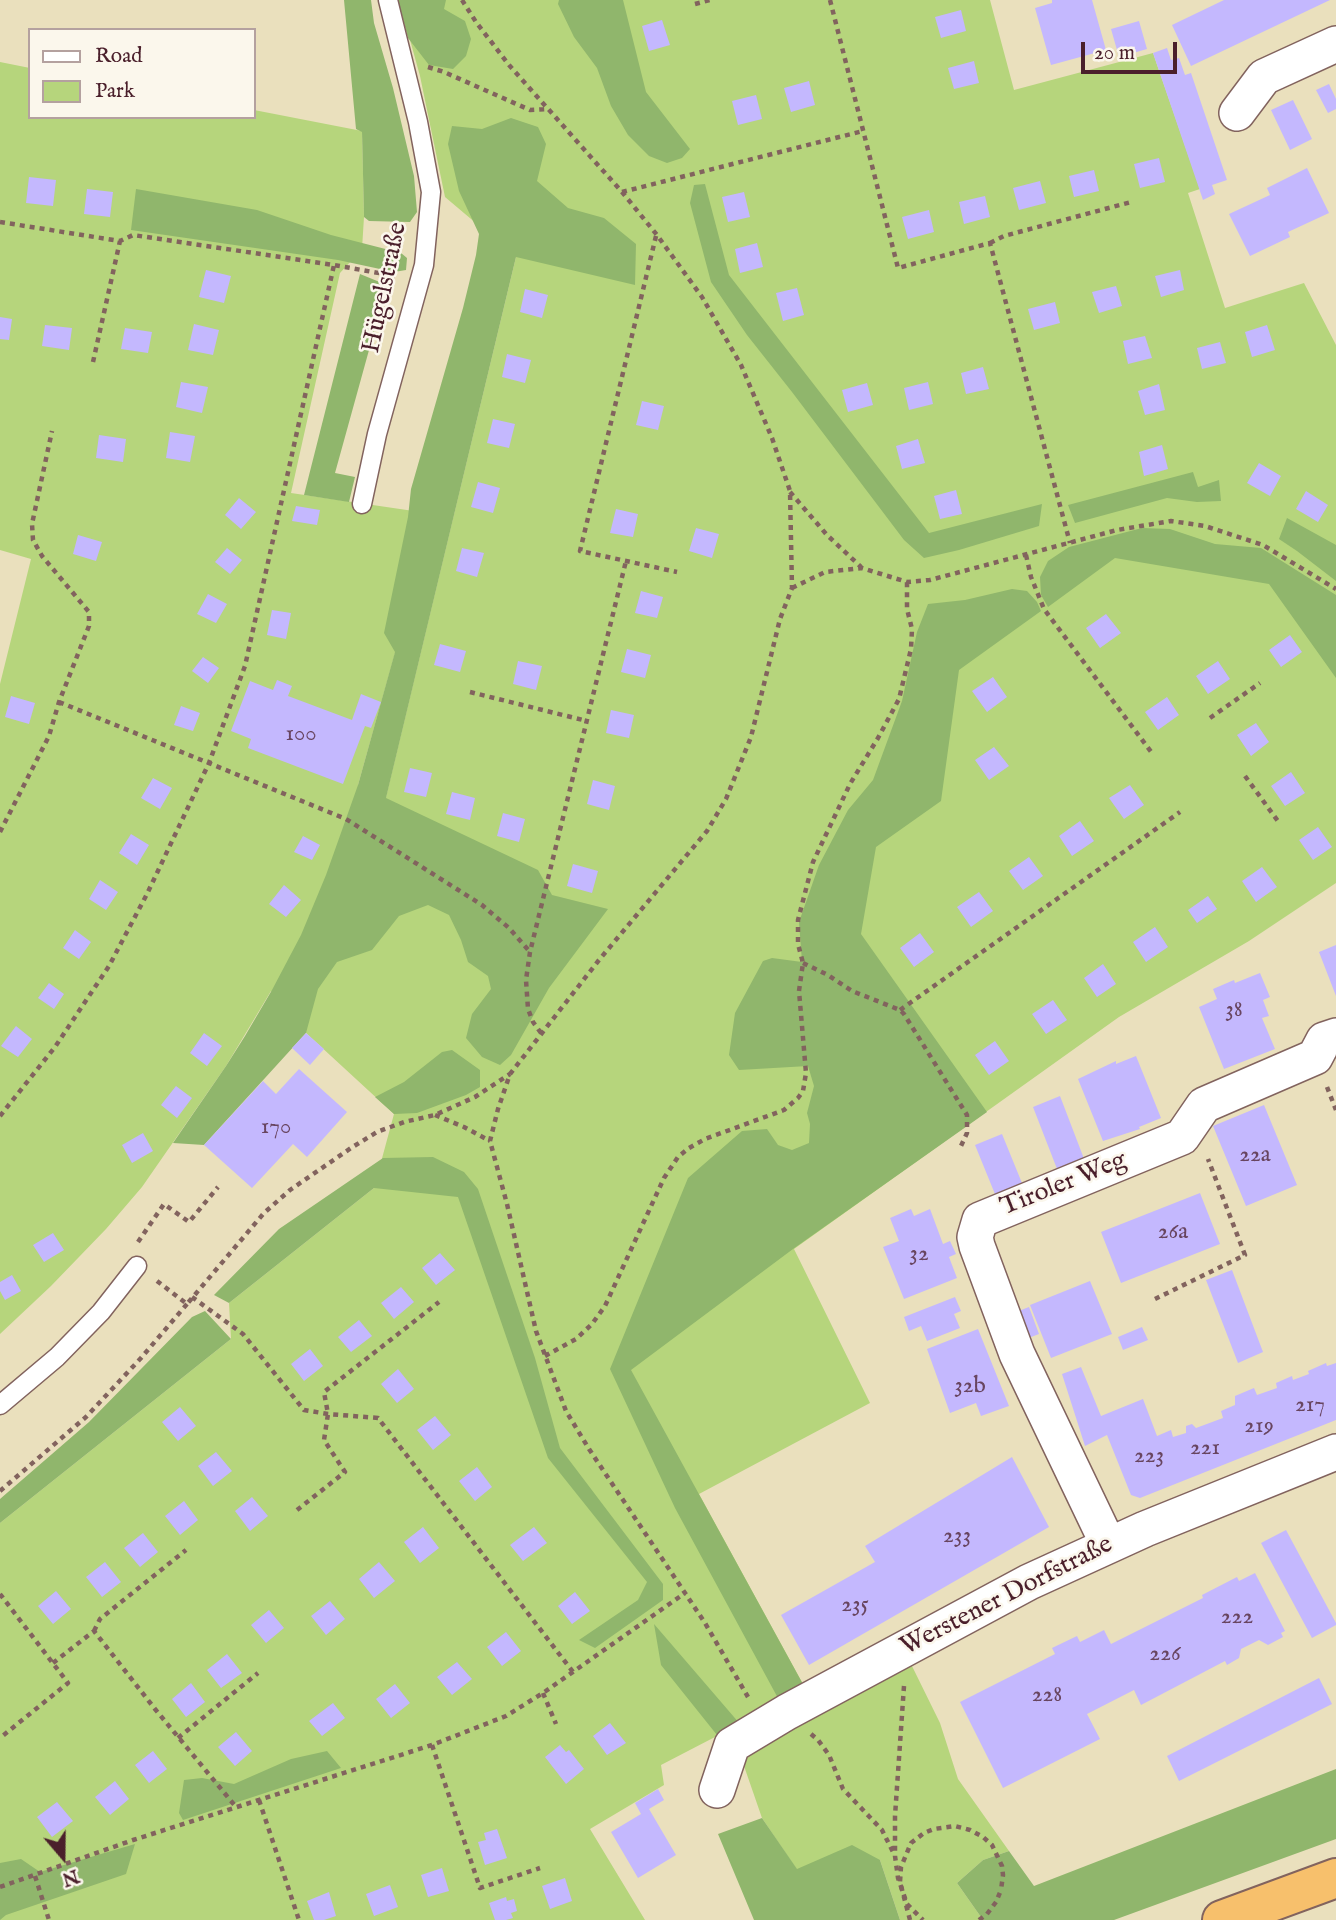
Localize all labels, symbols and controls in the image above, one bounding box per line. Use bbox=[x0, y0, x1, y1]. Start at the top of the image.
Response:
legend bbox=[28, 28, 256, 119]
scale bar bbox=[1084, 28, 1180, 72]
text: 20 m bbox=[1094, 40, 1135, 67]
text: Road bbox=[95, 43, 142, 70]
text: Park bbox=[95, 78, 135, 105]
street label: Hügelstraße bbox=[357, 220, 415, 356]
house number: 100 bbox=[285, 721, 317, 749]
house number: 38 bbox=[1225, 997, 1243, 1025]
house number: 170 bbox=[261, 1114, 291, 1142]
house number: 22a bbox=[1239, 1142, 1271, 1170]
street label: Tiroler Weg bbox=[996, 1146, 1132, 1224]
house number: 26a bbox=[1158, 1219, 1188, 1247]
house number: 32 bbox=[909, 1241, 929, 1269]
house number: 32b bbox=[954, 1373, 986, 1401]
house number: 217 bbox=[1295, 1392, 1325, 1420]
house number: 219 bbox=[1244, 1413, 1274, 1441]
house number: 221 bbox=[1190, 1435, 1220, 1463]
house number: 223 bbox=[1134, 1443, 1164, 1471]
house number: 233 bbox=[943, 1523, 971, 1551]
street label: Werstener Dorfstraße bbox=[896, 1530, 1118, 1664]
house number: 235 bbox=[841, 1592, 869, 1620]
house number: 222 bbox=[1221, 1604, 1253, 1632]
house number: 226 bbox=[1149, 1641, 1181, 1669]
house number: 228 bbox=[1032, 1682, 1062, 1710]
north arrow bbox=[28, 1822, 98, 1892]
text: N bbox=[58, 1863, 82, 1891]

